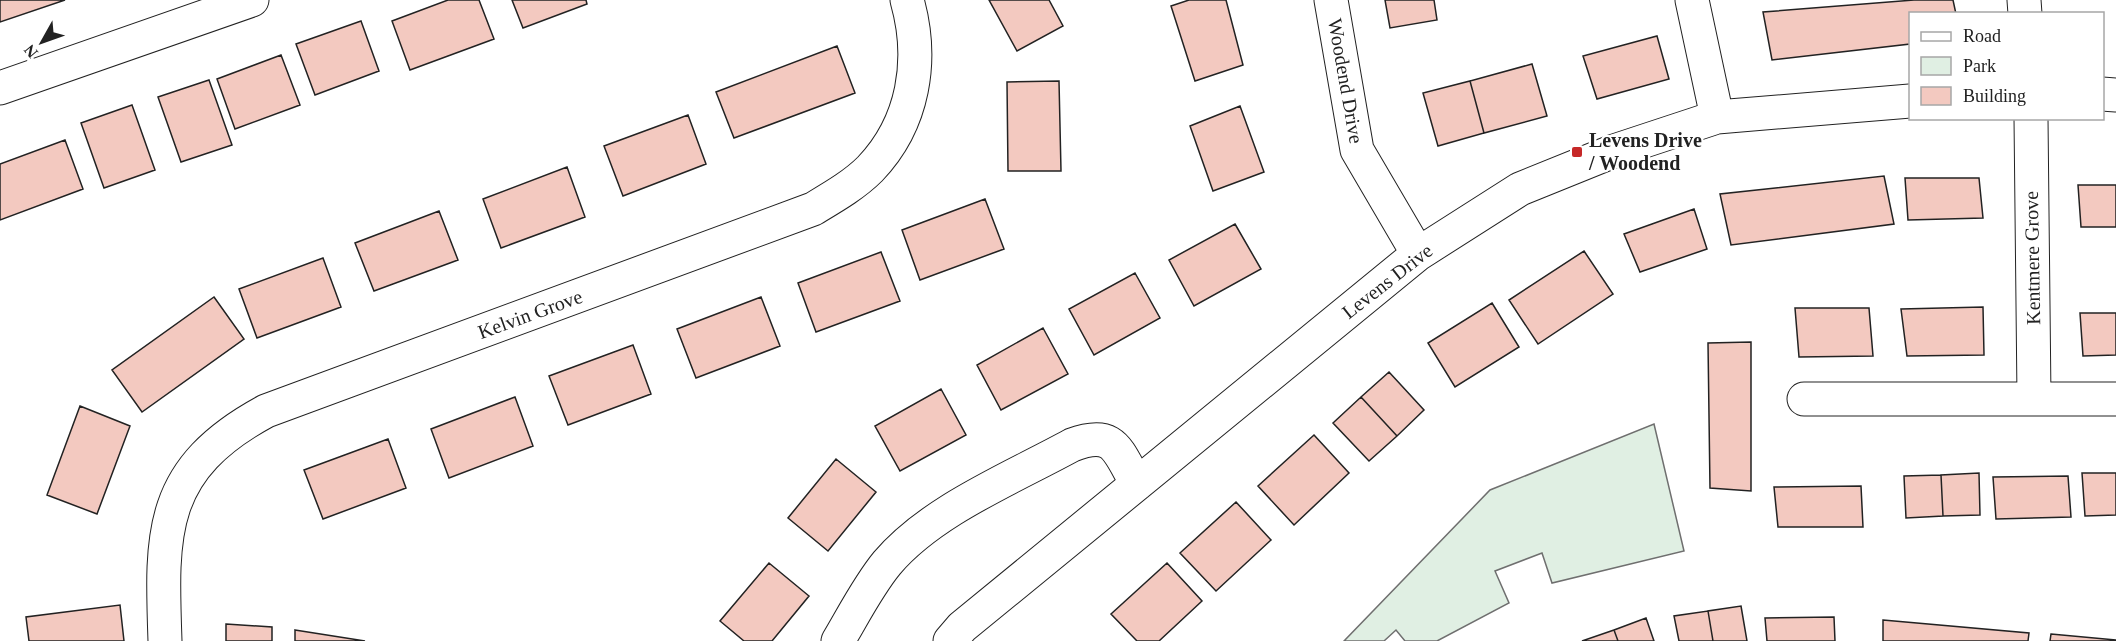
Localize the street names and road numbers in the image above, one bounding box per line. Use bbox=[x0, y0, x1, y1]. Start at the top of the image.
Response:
street label: Woodend Drive bbox=[1324, 17, 1368, 145]
street label: Kentmere Grove bbox=[2020, 191, 2044, 325]
street label: Levens Drive bbox=[1338, 239, 1437, 323]
street label: Kelvin Grove bbox=[475, 285, 585, 343]

